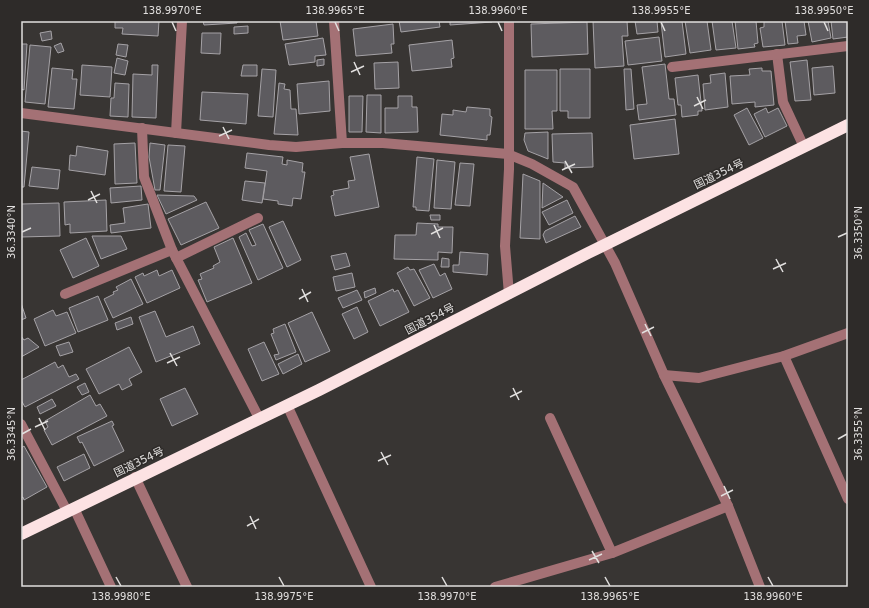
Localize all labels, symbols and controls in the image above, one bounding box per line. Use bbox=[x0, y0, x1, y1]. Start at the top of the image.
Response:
text: 138.9970°E bbox=[142, 5, 202, 16]
text: 138.9965°E bbox=[305, 5, 365, 16]
text: 138.9960°E bbox=[468, 5, 528, 16]
text: 138.9955°E bbox=[631, 5, 691, 16]
text: 138.9950°E bbox=[794, 5, 854, 16]
street label: 国道354号 bbox=[692, 156, 746, 192]
text: 36.3340°N bbox=[6, 205, 17, 259]
text: 36.3350°N bbox=[853, 206, 864, 260]
street label: 国道354号 bbox=[403, 301, 457, 337]
text: 36.3345°N bbox=[6, 407, 17, 461]
text: 36.3355°N bbox=[853, 407, 864, 461]
street label: 国道354号 bbox=[112, 444, 166, 480]
text: 138.9980°E bbox=[91, 591, 151, 602]
text: 138.9975°E bbox=[254, 591, 314, 602]
text: 138.9970°E bbox=[417, 591, 477, 602]
text: 138.9965°E bbox=[580, 591, 640, 602]
text: 138.9960°E bbox=[743, 591, 803, 602]

